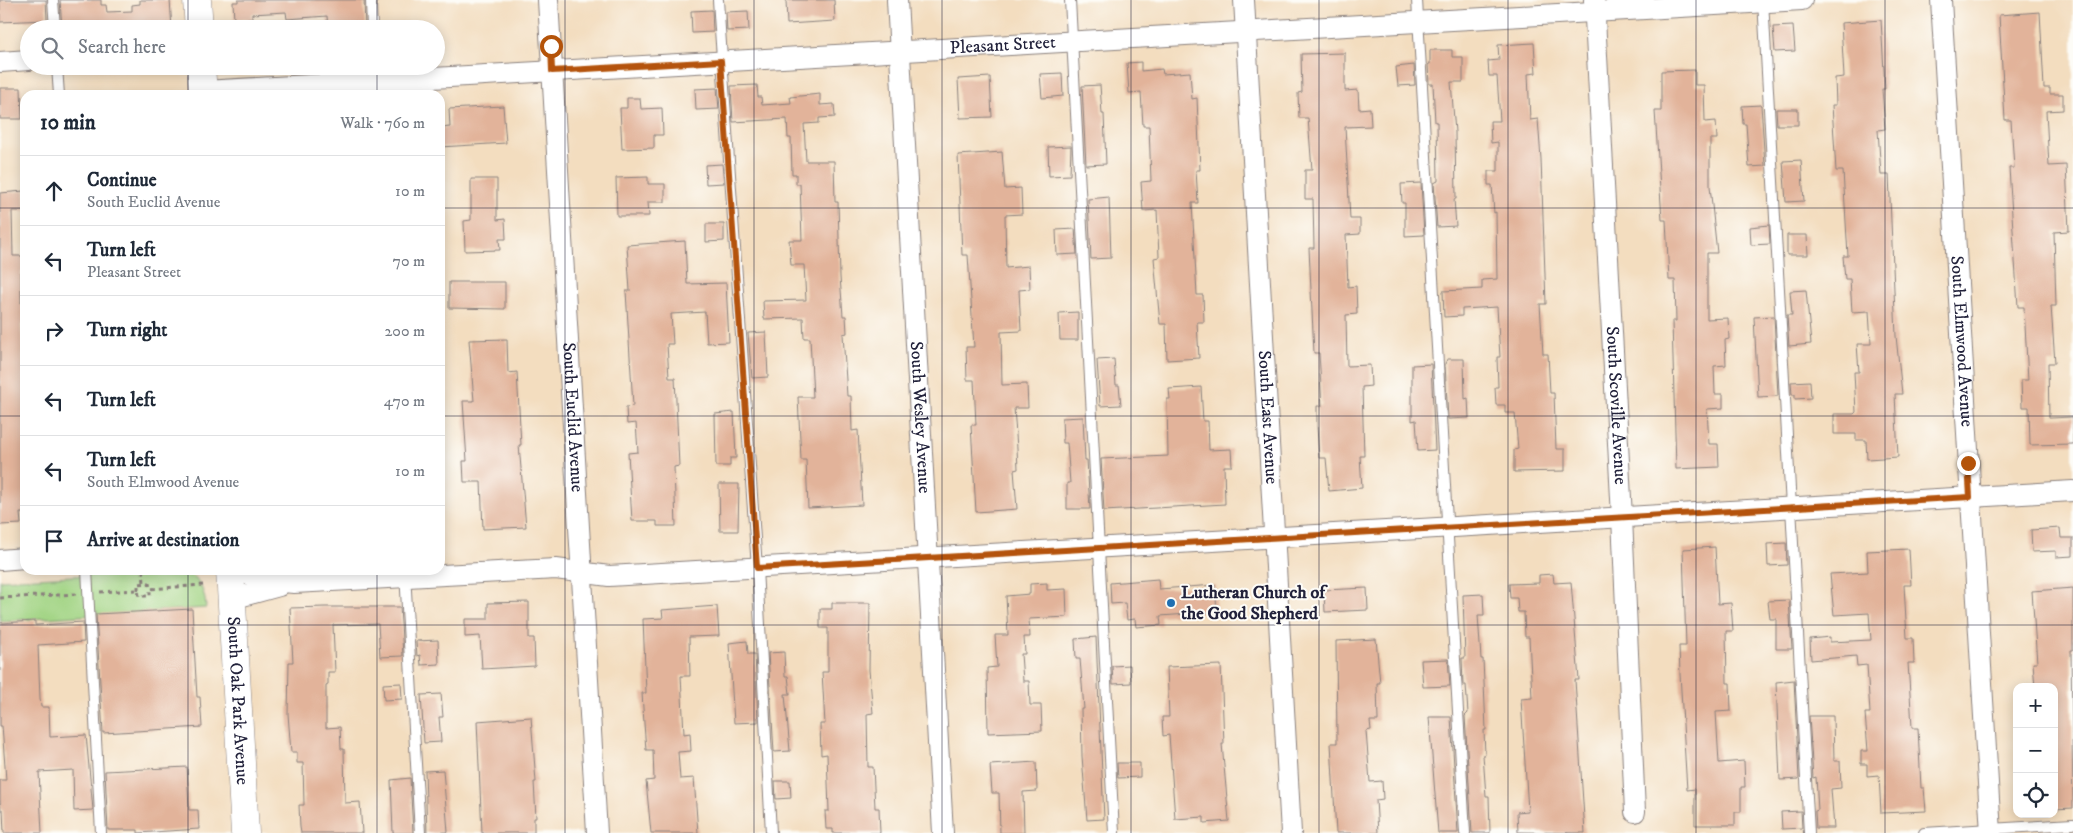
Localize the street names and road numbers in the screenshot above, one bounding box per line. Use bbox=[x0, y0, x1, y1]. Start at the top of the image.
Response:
street label: Pleasant Street bbox=[949, 31, 1057, 59]
street label: South Elmwood Avenue bbox=[1945, 255, 1978, 428]
street label: South Scoville Avenue bbox=[1601, 326, 1631, 485]
street label: South Wesley Avenue bbox=[905, 341, 935, 494]
street label: South Euclid Avenue bbox=[557, 342, 588, 493]
street label: South East Avenue bbox=[1253, 350, 1282, 485]
street label: South Oak Park Avenue bbox=[222, 616, 253, 786]

